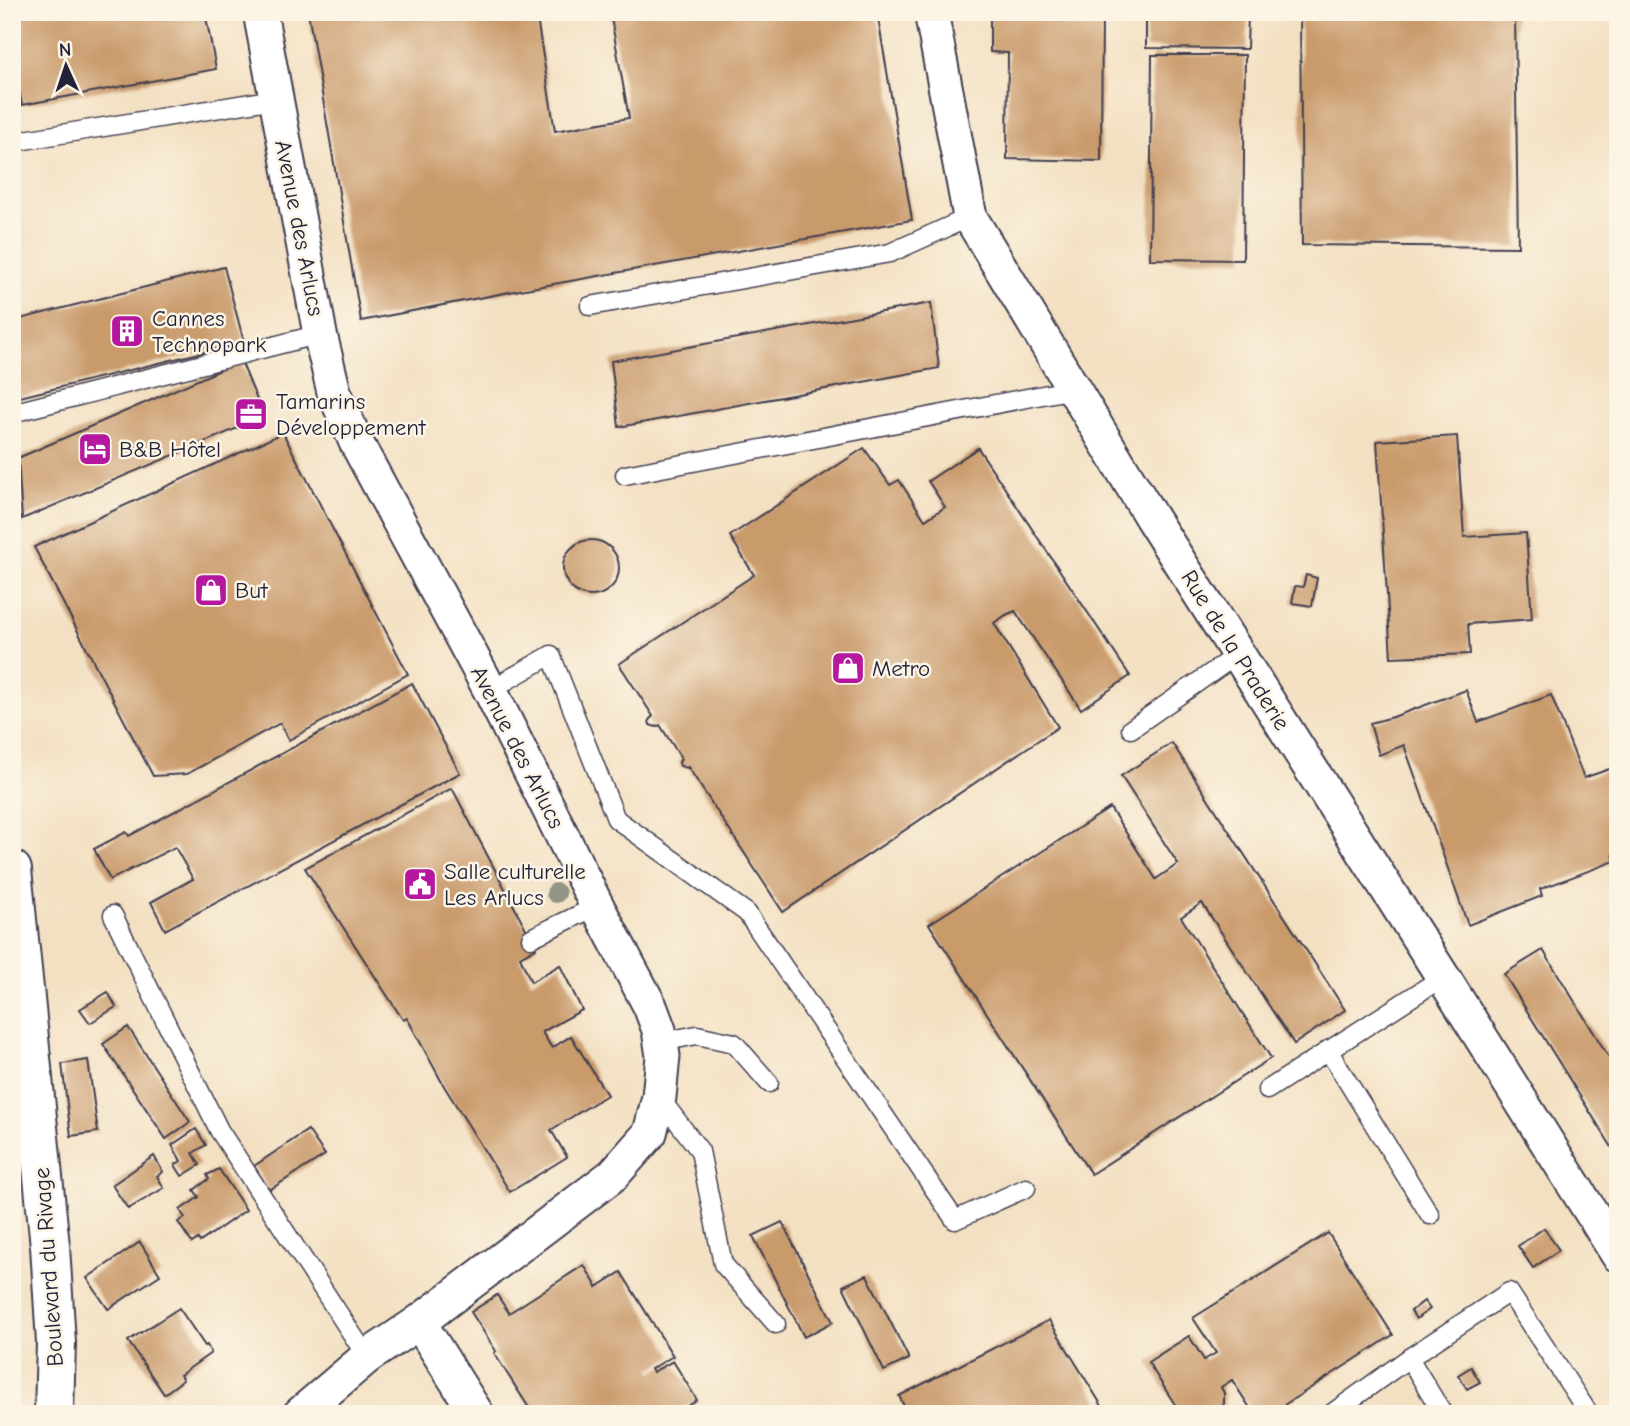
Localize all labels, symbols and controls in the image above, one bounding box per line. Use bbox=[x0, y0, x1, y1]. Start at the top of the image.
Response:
north arrow bbox=[32, 32, 102, 102]
text: N bbox=[58, 39, 72, 61]
street label: Avenue des Arlucs bbox=[269, 138, 330, 318]
place label: Cannes Technopark bbox=[152, 305, 266, 358]
building icon: Cannes Technopark bbox=[108, 312, 146, 350]
place label: Tamarins Développement bbox=[276, 388, 427, 441]
office icon: Tamarins Développement bbox=[232, 395, 270, 433]
hotel icon: B&B Hôtel bbox=[76, 430, 114, 468]
place label: B&B Hôtel bbox=[119, 436, 221, 463]
street label: Rue de la Praderie bbox=[1175, 565, 1296, 735]
shop icon: But bbox=[192, 571, 230, 609]
place label: But bbox=[235, 577, 269, 604]
shop icon: Metro bbox=[829, 649, 867, 687]
place label: Metro bbox=[872, 655, 930, 682]
street label: Avenue des Arlucs bbox=[465, 662, 570, 833]
place label: Salle culturelle Les Arlucs bbox=[444, 858, 586, 911]
public building icon: Salle culturelle Les Arlucs bbox=[401, 865, 439, 903]
street label: Boulevard du Rivage bbox=[28, 1167, 69, 1367]

